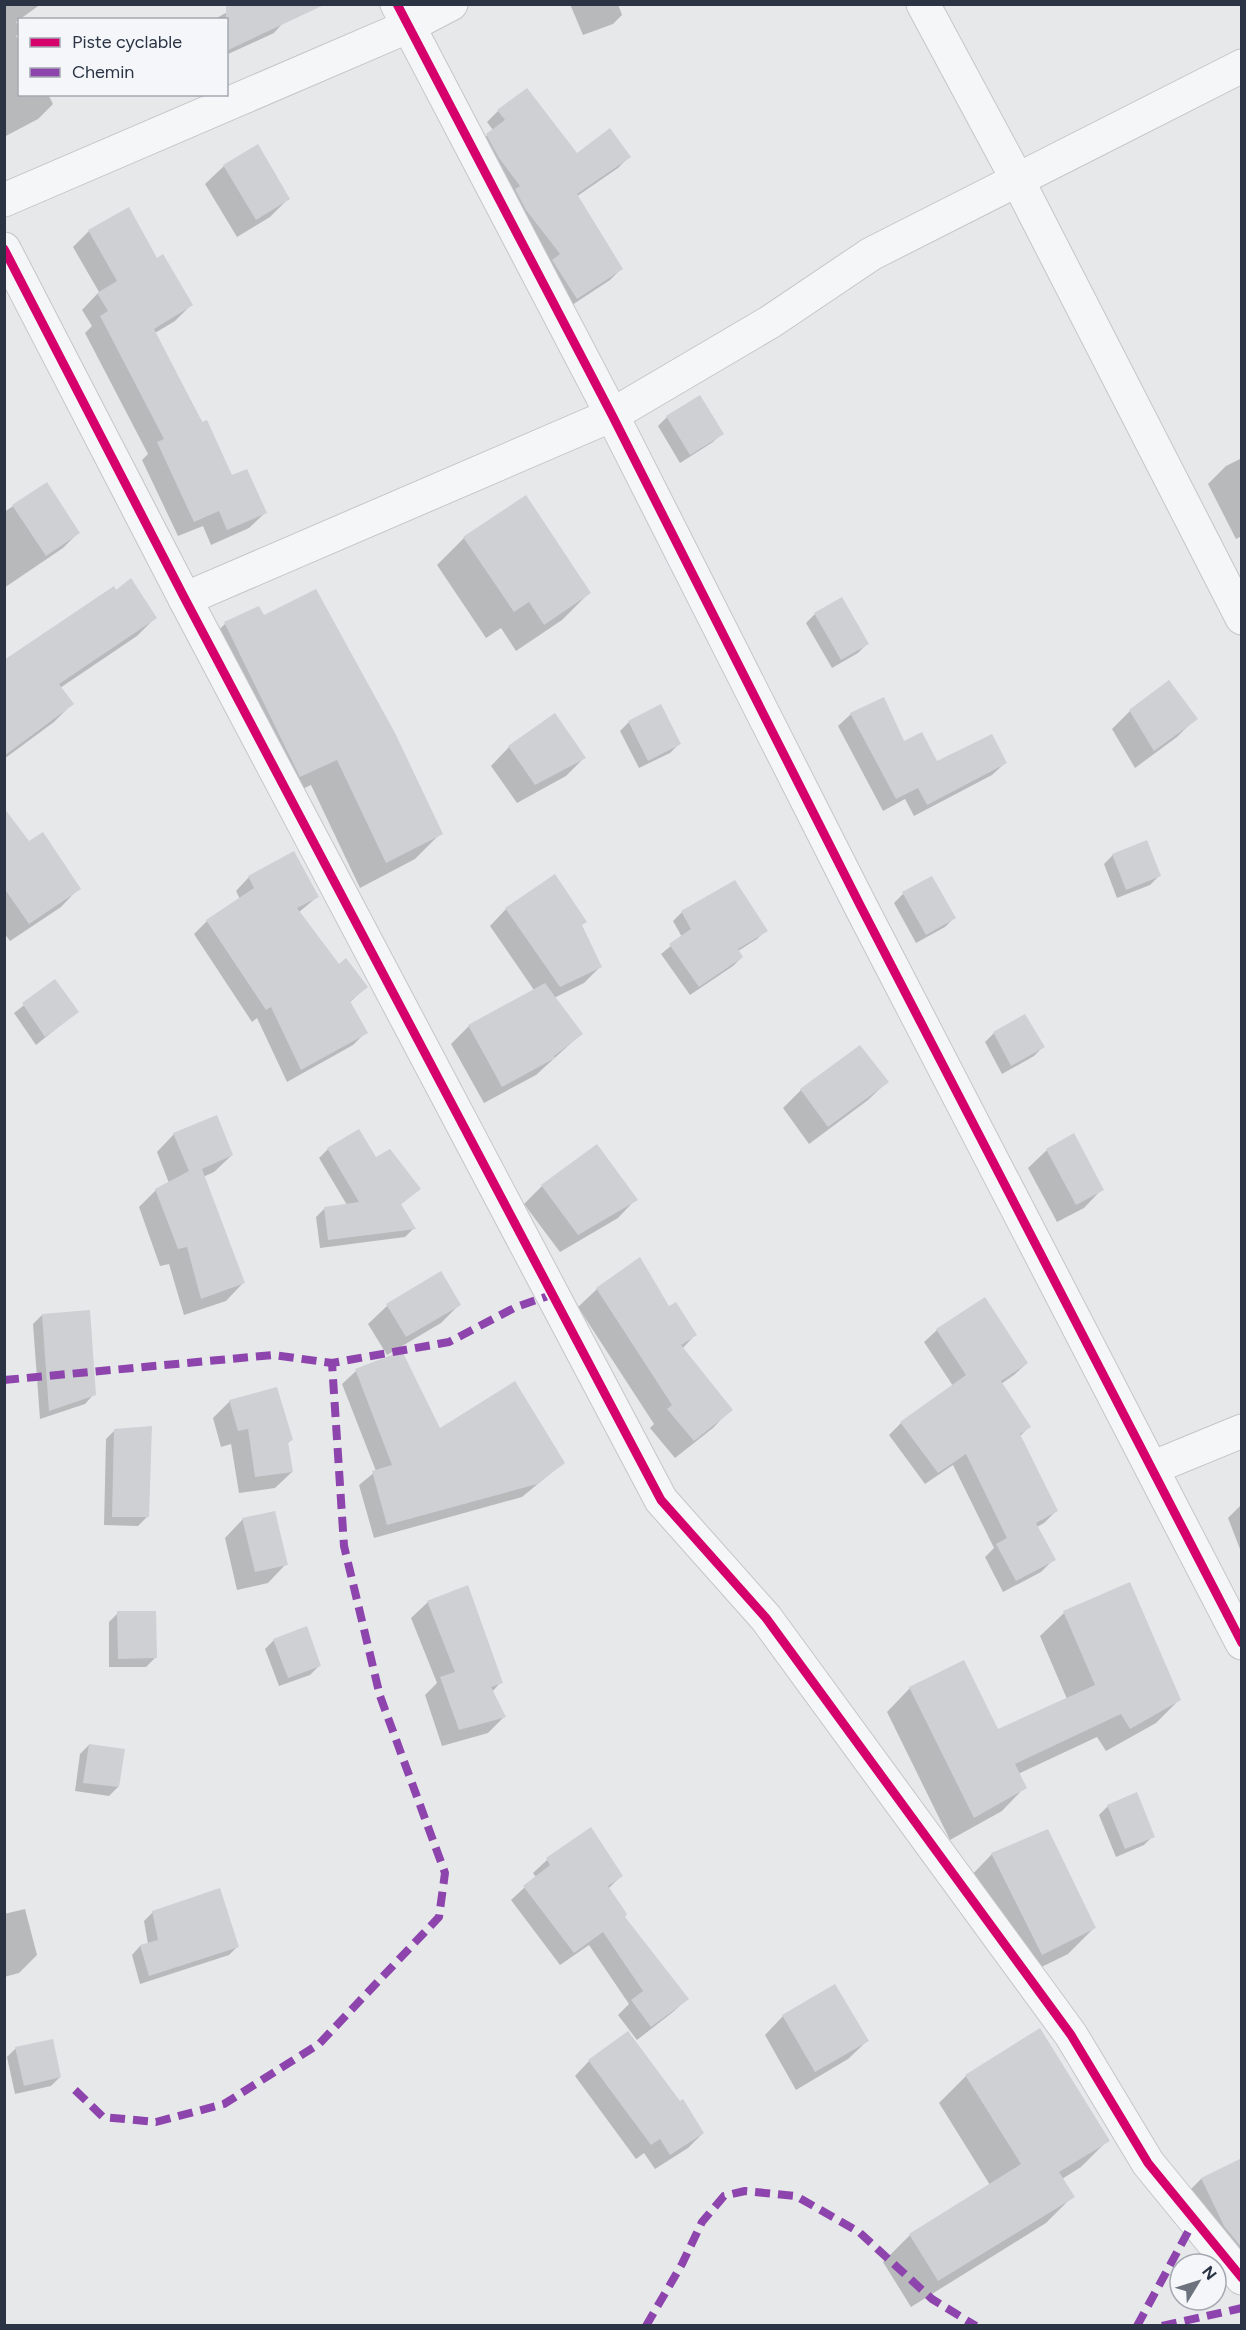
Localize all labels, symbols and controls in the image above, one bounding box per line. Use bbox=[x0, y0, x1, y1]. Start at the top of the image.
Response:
legend bbox=[18, 18, 228, 96]
text: Piste cyclable bbox=[72, 31, 182, 53]
text: Chemin bbox=[72, 61, 134, 83]
north arrow bbox=[1168, 2252, 1228, 2312]
text: N bbox=[1198, 2262, 1221, 2284]

